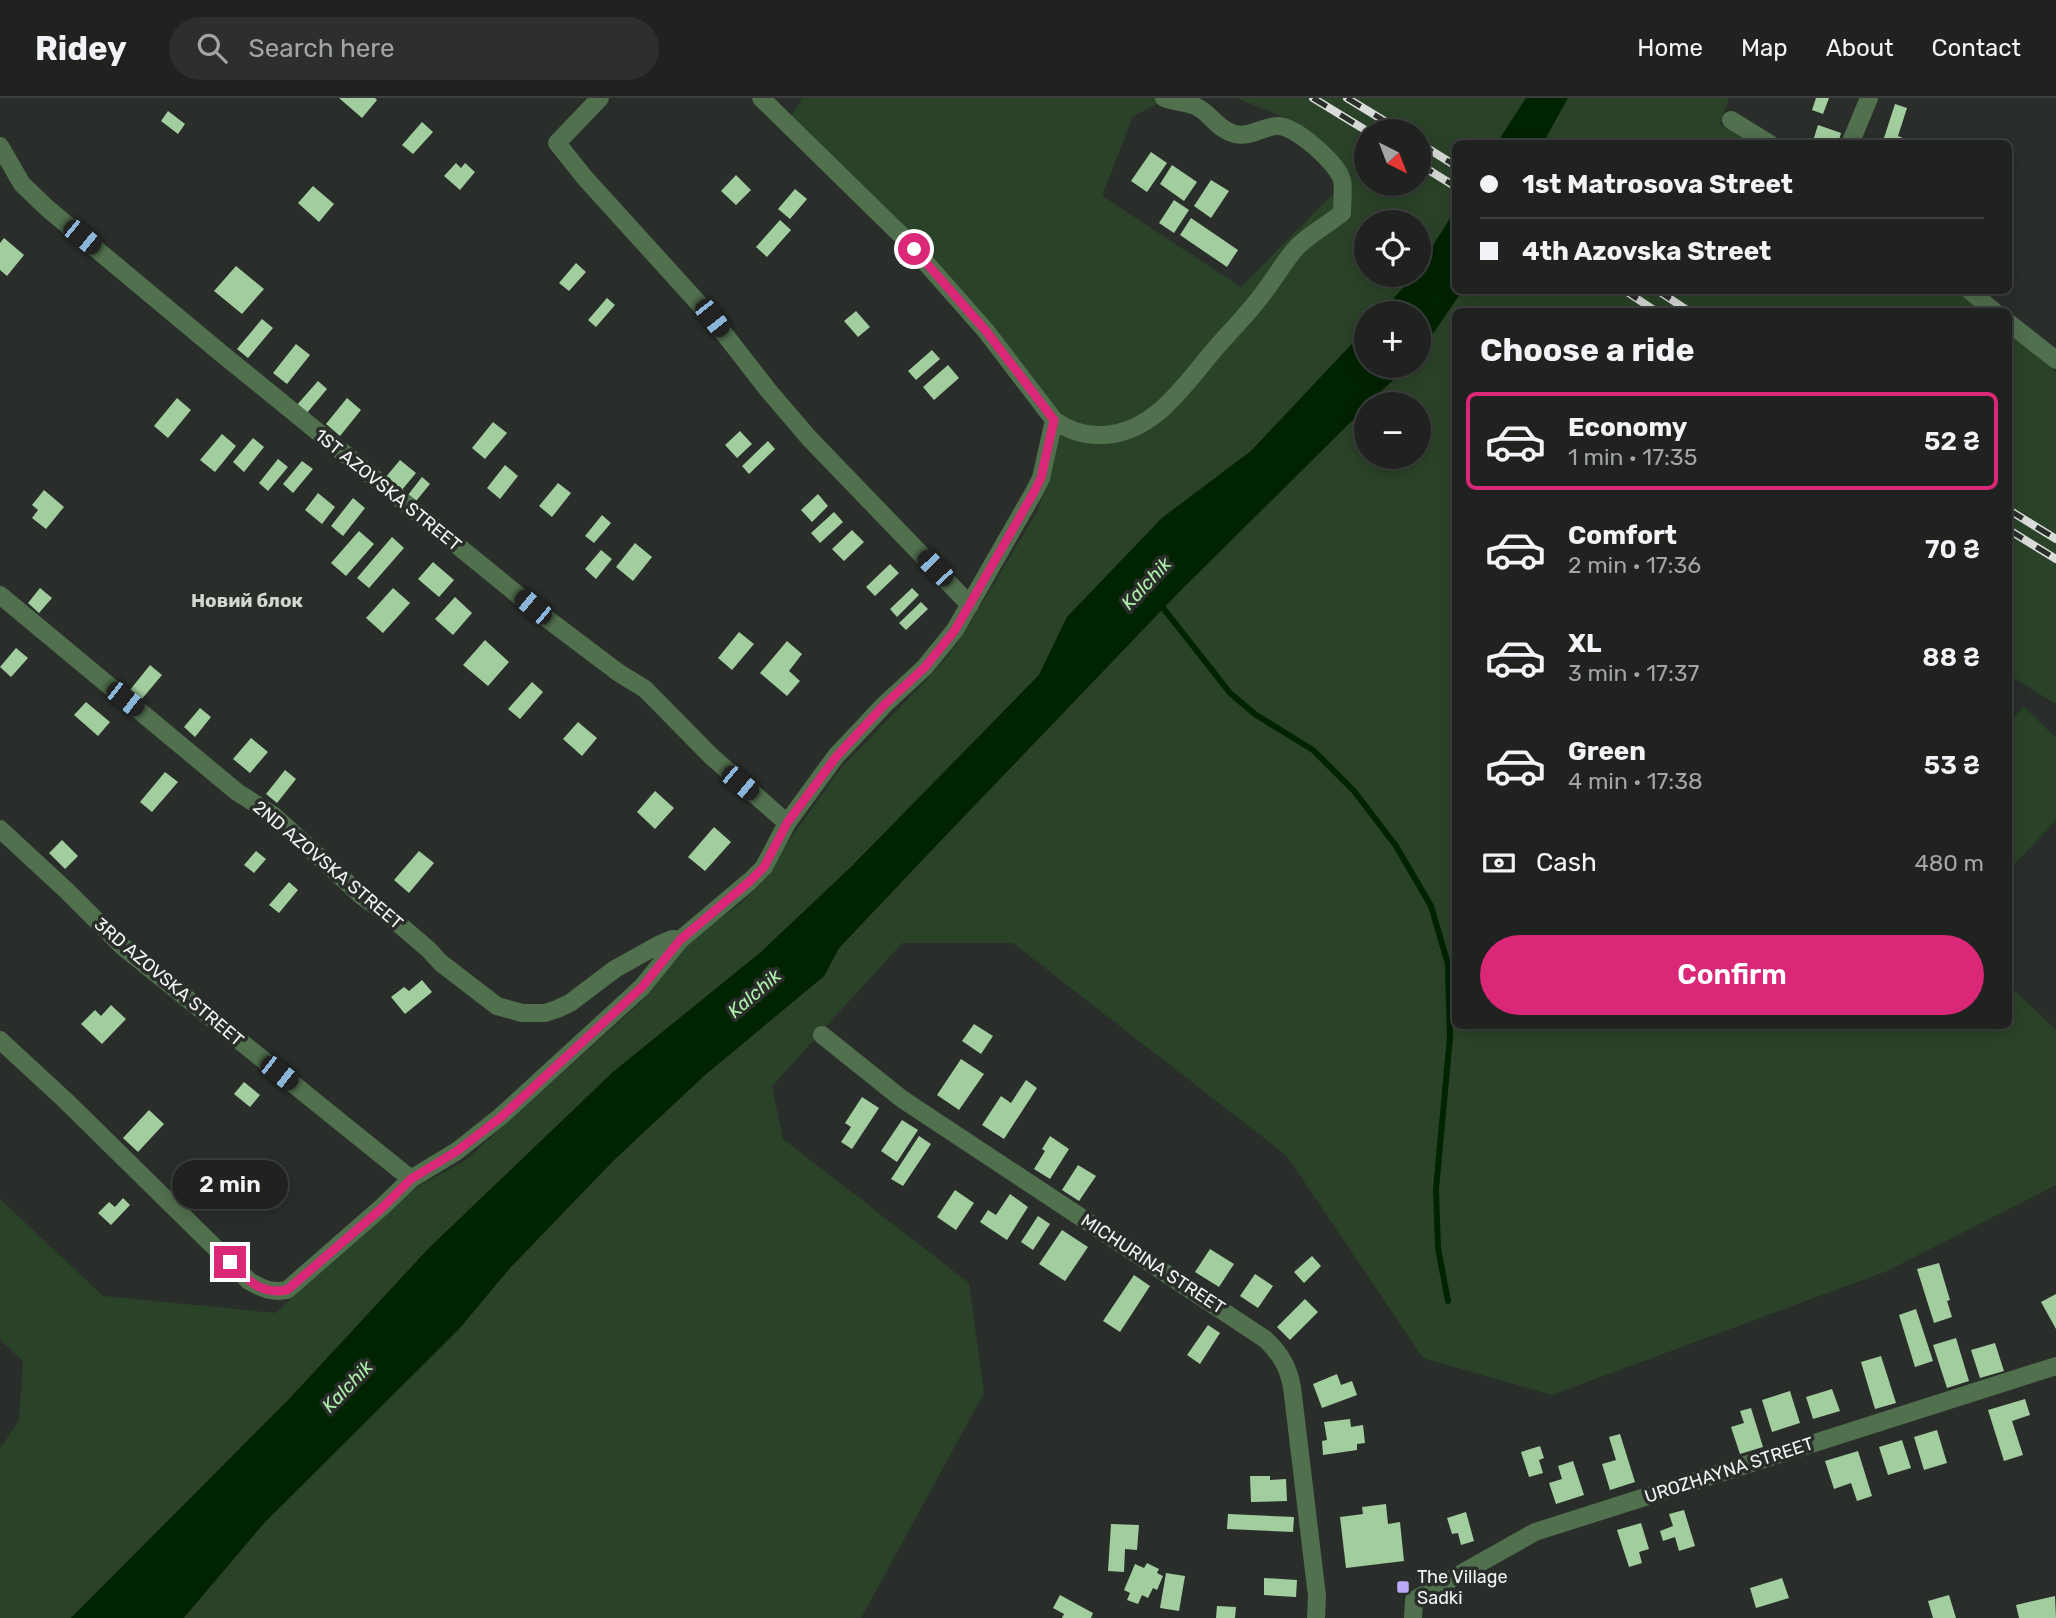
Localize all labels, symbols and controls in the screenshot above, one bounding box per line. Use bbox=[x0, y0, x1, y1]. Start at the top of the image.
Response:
search box bbox=[169, 17, 659, 80]
text: Ridey bbox=[35, 29, 127, 68]
icon: search bbox=[193, 29, 231, 67]
text: Search here bbox=[249, 33, 394, 64]
text: Home bbox=[1637, 34, 1703, 62]
text: Map bbox=[1741, 34, 1788, 62]
text: About bbox=[1826, 34, 1894, 62]
text: Contact bbox=[1932, 34, 2021, 62]
north arrow bbox=[1354, 119, 1432, 196]
map controls bbox=[1354, 119, 1431, 469]
text: 1st Matrosova Street bbox=[1522, 169, 1793, 200]
button: locate bbox=[1354, 210, 1431, 287]
car bbox=[60, 216, 105, 258]
route start bbox=[898, 233, 930, 265]
text: 4th Azovska Street bbox=[1522, 236, 1771, 267]
car bbox=[691, 295, 734, 341]
button: + bbox=[1354, 301, 1431, 378]
text: Choose a ride bbox=[1480, 331, 1694, 369]
button: − bbox=[1354, 392, 1431, 469]
icon: car bbox=[1484, 410, 1547, 473]
text: Economy bbox=[1568, 412, 1687, 443]
street label: 1ST AZOVSKA STREET bbox=[310, 424, 466, 556]
text: 52 ₴ bbox=[1924, 426, 1980, 457]
text: 1 min · 17:35 bbox=[1568, 443, 1697, 471]
icon: car bbox=[1484, 518, 1547, 581]
text: Comfort bbox=[1568, 520, 1677, 551]
text: 70 ₴ bbox=[1925, 534, 1980, 565]
car bbox=[913, 546, 958, 590]
text: 2 min · 17:36 bbox=[1568, 551, 1701, 579]
water label: Kalchik bbox=[1116, 552, 1177, 614]
car bbox=[511, 585, 556, 629]
district label: Новий блок bbox=[191, 589, 304, 612]
icon: car bbox=[1484, 626, 1547, 689]
text: XL bbox=[1568, 628, 1601, 659]
text: 88 ₴ bbox=[1922, 642, 1980, 673]
text: 3 min · 17:37 bbox=[1568, 659, 1699, 687]
car bbox=[102, 678, 149, 720]
icon: car bbox=[1484, 734, 1547, 797]
text: Green bbox=[1568, 736, 1646, 767]
text: 53 ₴ bbox=[1924, 750, 1980, 781]
car bbox=[718, 761, 763, 805]
text: 4 min · 17:38 bbox=[1568, 767, 1703, 795]
street label: 2ND AZOVSKA STREET bbox=[249, 796, 407, 934]
icon: cash bbox=[1480, 844, 1518, 882]
text: Cash bbox=[1536, 847, 1597, 878]
text: 480 m bbox=[1914, 849, 1984, 877]
street label: 3RD AZOVSKA STREET bbox=[90, 913, 248, 1051]
button: Confirm bbox=[1480, 935, 1984, 1015]
water label: Kalchik bbox=[723, 964, 786, 1023]
car bbox=[256, 1052, 303, 1094]
callout: 2 min bbox=[172, 1160, 288, 1210]
text: 2 min bbox=[199, 1170, 261, 1198]
street label: MICHURINA STREET bbox=[1077, 1209, 1229, 1319]
route end bbox=[214, 1246, 246, 1278]
water label: Kalchik bbox=[317, 1355, 378, 1417]
street label: UROZHAYNA STREET bbox=[1642, 1432, 1816, 1508]
place label: The Village Sadki bbox=[1417, 1566, 1508, 1609]
marker: The Village Sadki bbox=[1395, 1579, 1411, 1595]

